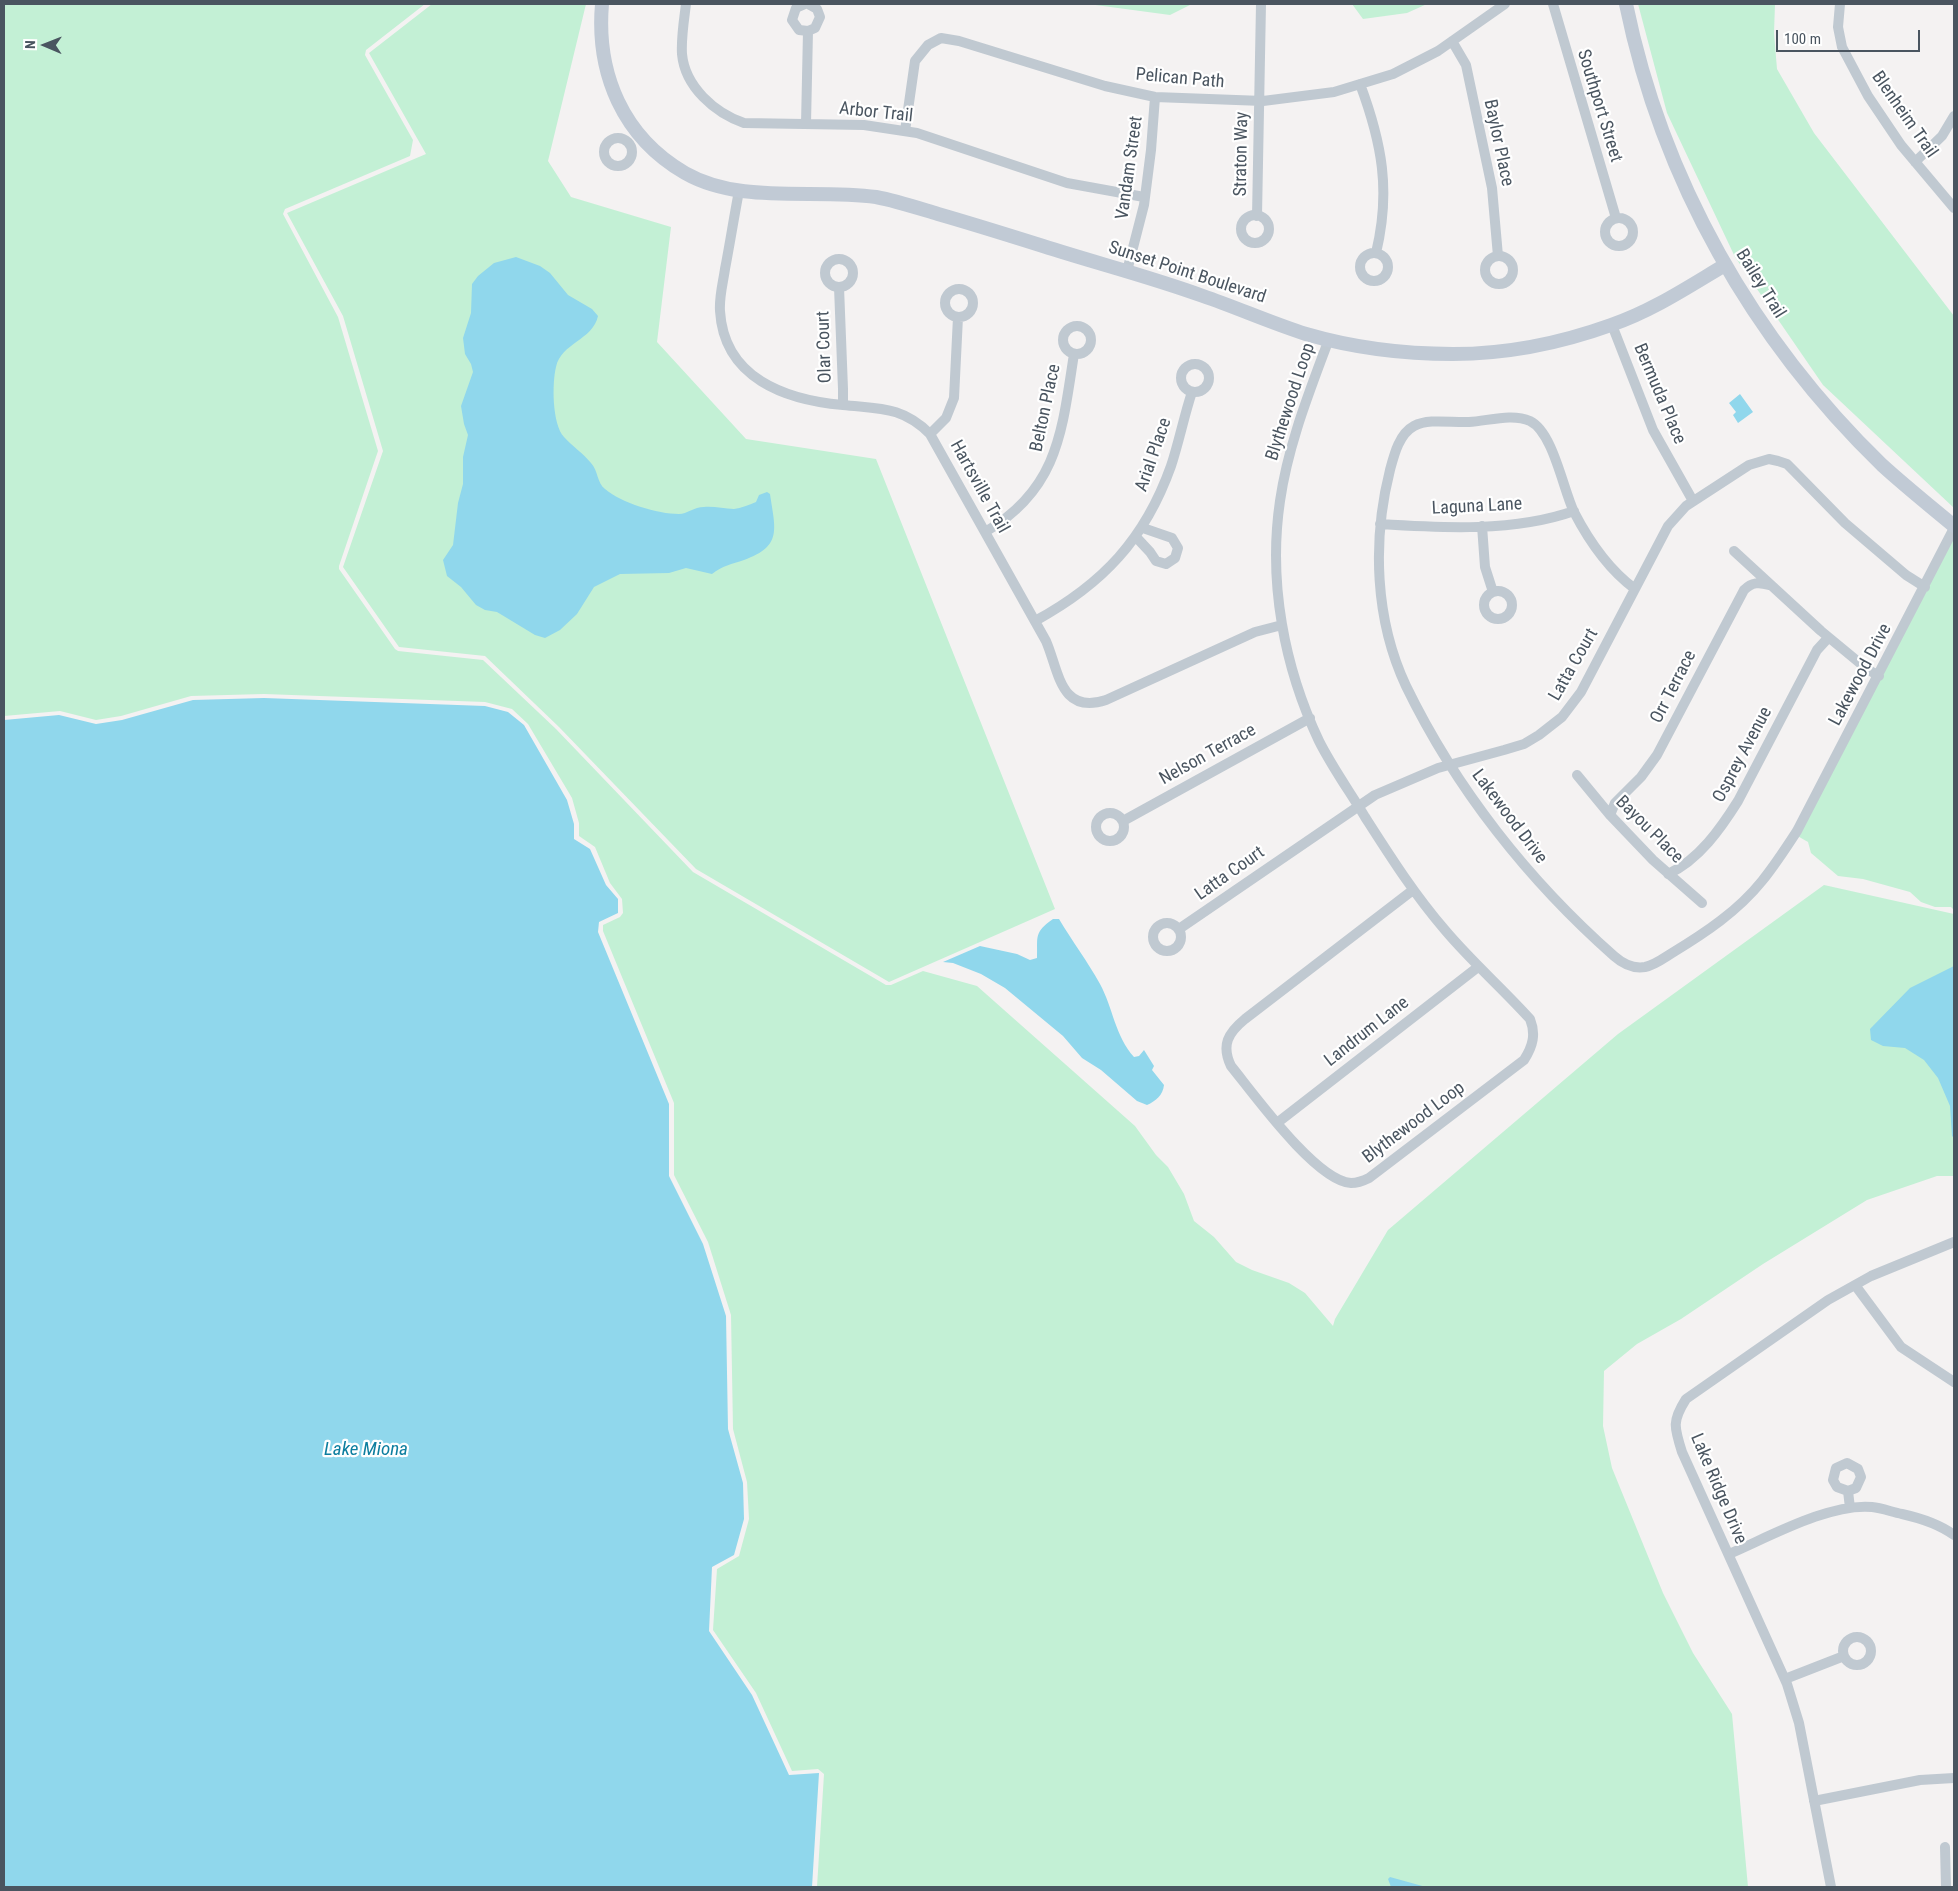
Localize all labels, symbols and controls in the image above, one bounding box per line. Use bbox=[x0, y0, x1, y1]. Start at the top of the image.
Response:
north arrow bbox=[20, 20, 70, 70]
scale bar bbox=[1778, 20, 1922, 52]
text: 100 m bbox=[1784, 30, 1821, 48]
text: N bbox=[22, 40, 38, 49]
street label: Southport Street bbox=[1572, 47, 1626, 165]
street label: Pelican Path bbox=[1135, 64, 1225, 94]
street label: Blenheim Trail bbox=[1866, 68, 1942, 162]
street label: Arbor Trail bbox=[838, 98, 914, 128]
street label: Baylor Place bbox=[1478, 98, 1518, 188]
street label: Straton Way bbox=[1230, 111, 1254, 197]
street label: Vandam Street bbox=[1112, 115, 1148, 221]
street label: Sunset Point Boulevard bbox=[1105, 237, 1269, 309]
street label: Bailey Trail bbox=[1730, 245, 1790, 323]
street label: Olar Court bbox=[813, 310, 837, 384]
street label: Bermuda Place bbox=[1628, 340, 1690, 448]
street label: Blythewood Loop bbox=[1262, 341, 1320, 463]
street label: Belton Place bbox=[1026, 362, 1066, 454]
street label: Arial Place bbox=[1131, 415, 1177, 495]
street label: Hartsville Trail bbox=[945, 437, 1013, 537]
street label: Laguna Lane bbox=[1431, 494, 1523, 520]
street label: Lakewood Drive bbox=[1825, 620, 1897, 730]
street label: Latta Court bbox=[1545, 625, 1603, 705]
street label: Orr Terrace bbox=[1646, 647, 1702, 727]
street label: Osprey Avenue bbox=[1709, 704, 1777, 806]
street label: Nelson Terrace bbox=[1156, 720, 1260, 790]
street label: Lakewood Drive bbox=[1467, 766, 1551, 868]
street label: Bayou Place bbox=[1611, 792, 1687, 868]
street label: Latta Court bbox=[1191, 842, 1269, 906]
street label: Landrum Lane bbox=[1321, 992, 1413, 1072]
street label: Blythewood Loop bbox=[1359, 1078, 1469, 1168]
street label: Lake Ridge Drive bbox=[1685, 1431, 1751, 1547]
water label: Lake Miona bbox=[324, 1439, 408, 1461]

